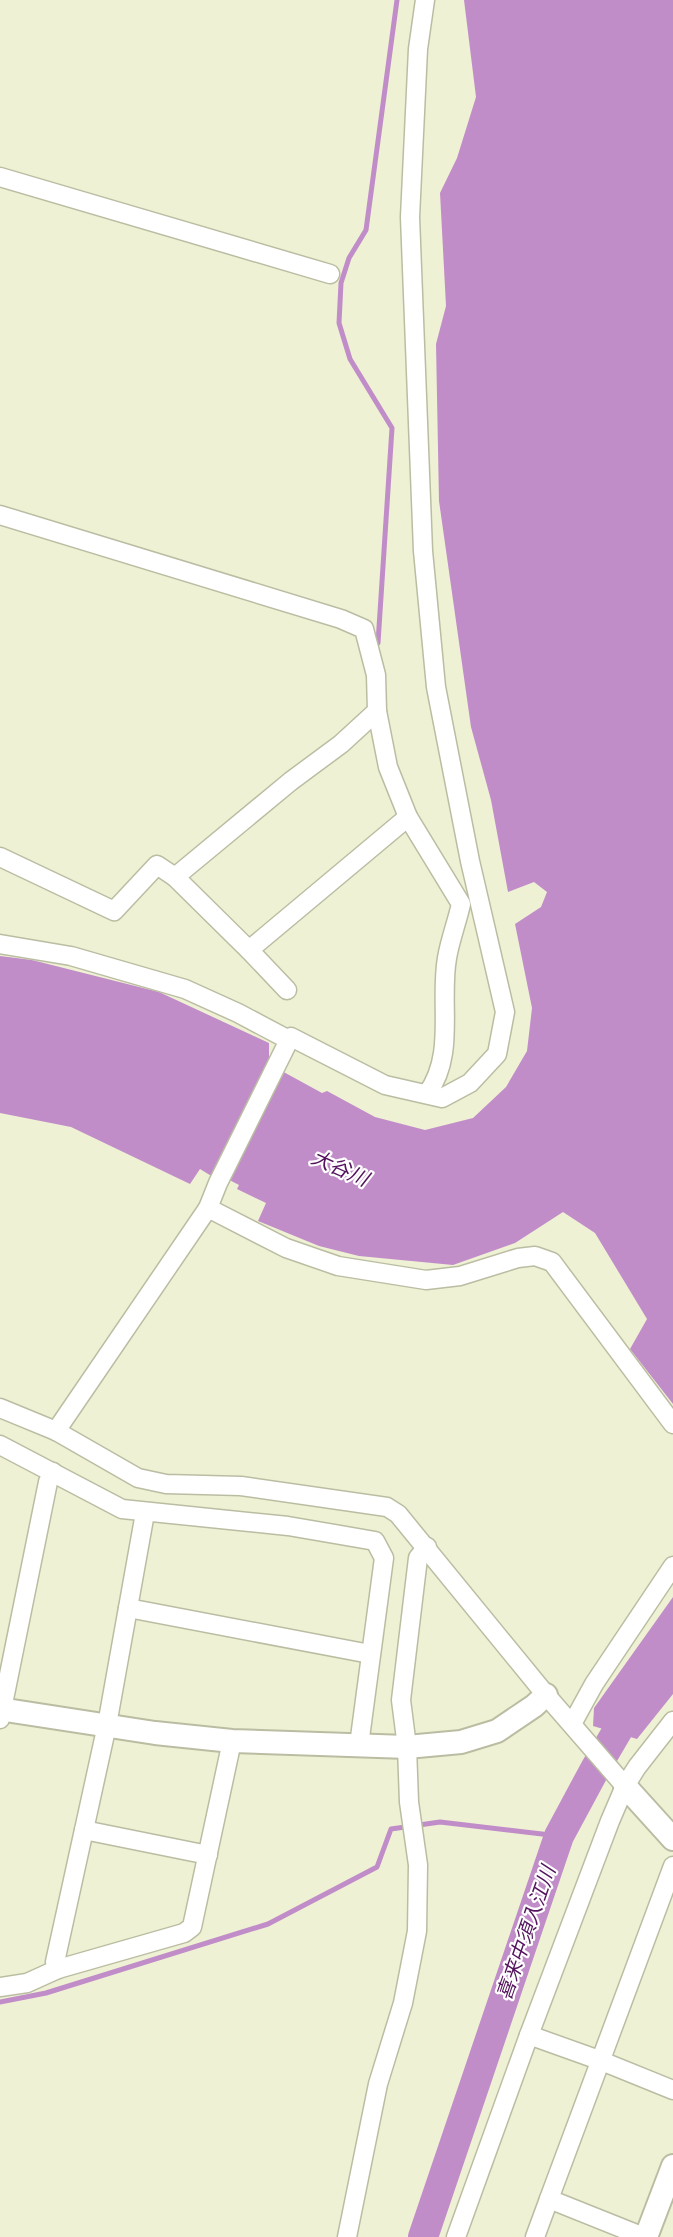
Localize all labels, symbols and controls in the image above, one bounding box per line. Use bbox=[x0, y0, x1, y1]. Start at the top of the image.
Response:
water label: 大谷川 bbox=[308, 1146, 374, 1191]
water label: 喜来中須入江川 bbox=[493, 1861, 560, 2003]

